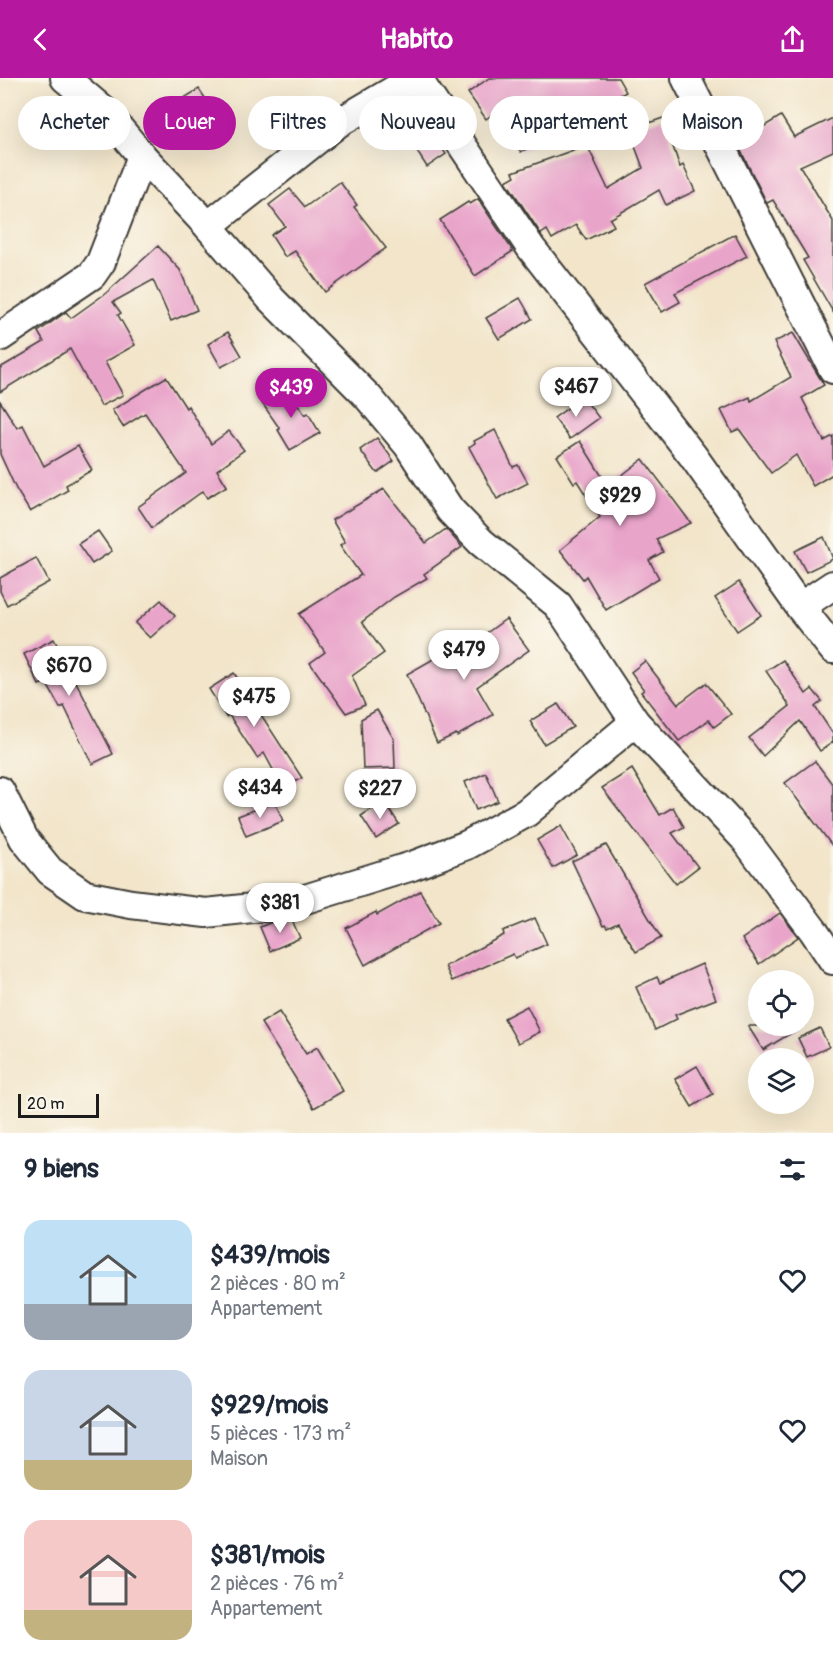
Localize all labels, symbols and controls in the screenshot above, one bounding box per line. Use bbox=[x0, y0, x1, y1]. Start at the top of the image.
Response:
icon: back bbox=[24, 23, 57, 56]
text: Habito bbox=[380, 23, 453, 56]
icon: share bbox=[776, 23, 809, 56]
chip: Acheter bbox=[18, 96, 131, 150]
chip: Louer bbox=[143, 96, 236, 150]
chip: Filtres bbox=[248, 96, 347, 150]
chip: Nouveau bbox=[359, 96, 477, 150]
chip: Appartement bbox=[489, 96, 649, 150]
chip: Maison bbox=[661, 96, 764, 150]
pin: $467 bbox=[540, 367, 612, 418]
pin: $439 bbox=[255, 368, 327, 419]
text: $467 bbox=[554, 374, 598, 399]
text: $439 bbox=[269, 375, 313, 400]
pin: $929 bbox=[584, 476, 656, 527]
text: $929 bbox=[599, 483, 641, 508]
pin: $479 bbox=[428, 630, 500, 681]
text: $479 bbox=[442, 637, 486, 662]
pin: $670 bbox=[33, 646, 105, 697]
text: $670 bbox=[46, 653, 92, 678]
pin: $475 bbox=[218, 677, 290, 728]
text: $475 bbox=[232, 684, 276, 709]
pin: $434 bbox=[224, 768, 296, 819]
pin: $227 bbox=[344, 769, 416, 820]
text: $434 bbox=[237, 775, 283, 800]
text: $227 bbox=[358, 776, 402, 801]
pin: $381 bbox=[244, 883, 316, 934]
text: $381 bbox=[260, 890, 300, 915]
map controls bbox=[748, 970, 814, 1114]
button: locate bbox=[748, 970, 814, 1036]
button: layers bbox=[748, 1048, 814, 1114]
scale bar bbox=[18, 1091, 99, 1118]
text: 20 m bbox=[27, 1094, 65, 1114]
text: 9 biens bbox=[24, 1153, 99, 1185]
icon: filters bbox=[776, 1153, 809, 1186]
text: $439/mois bbox=[210, 1239, 330, 1271]
icon: home bbox=[72, 1244, 144, 1316]
icon: heart bbox=[776, 1264, 809, 1297]
text: 2 pièces · 80 m² bbox=[210, 1271, 346, 1296]
text: Appartement bbox=[210, 1296, 322, 1321]
text: $929/mois bbox=[210, 1389, 328, 1421]
icon: home bbox=[72, 1394, 144, 1466]
icon: heart bbox=[776, 1414, 809, 1447]
text: 5 pièces · 173 m² bbox=[210, 1421, 351, 1446]
text: Maison bbox=[210, 1446, 268, 1471]
text: $381/mois bbox=[210, 1539, 325, 1571]
icon: home bbox=[72, 1544, 144, 1616]
icon: heart bbox=[776, 1564, 809, 1597]
text: 2 pièces · 76 m² bbox=[210, 1571, 344, 1596]
text: Appartement bbox=[210, 1596, 322, 1621]

